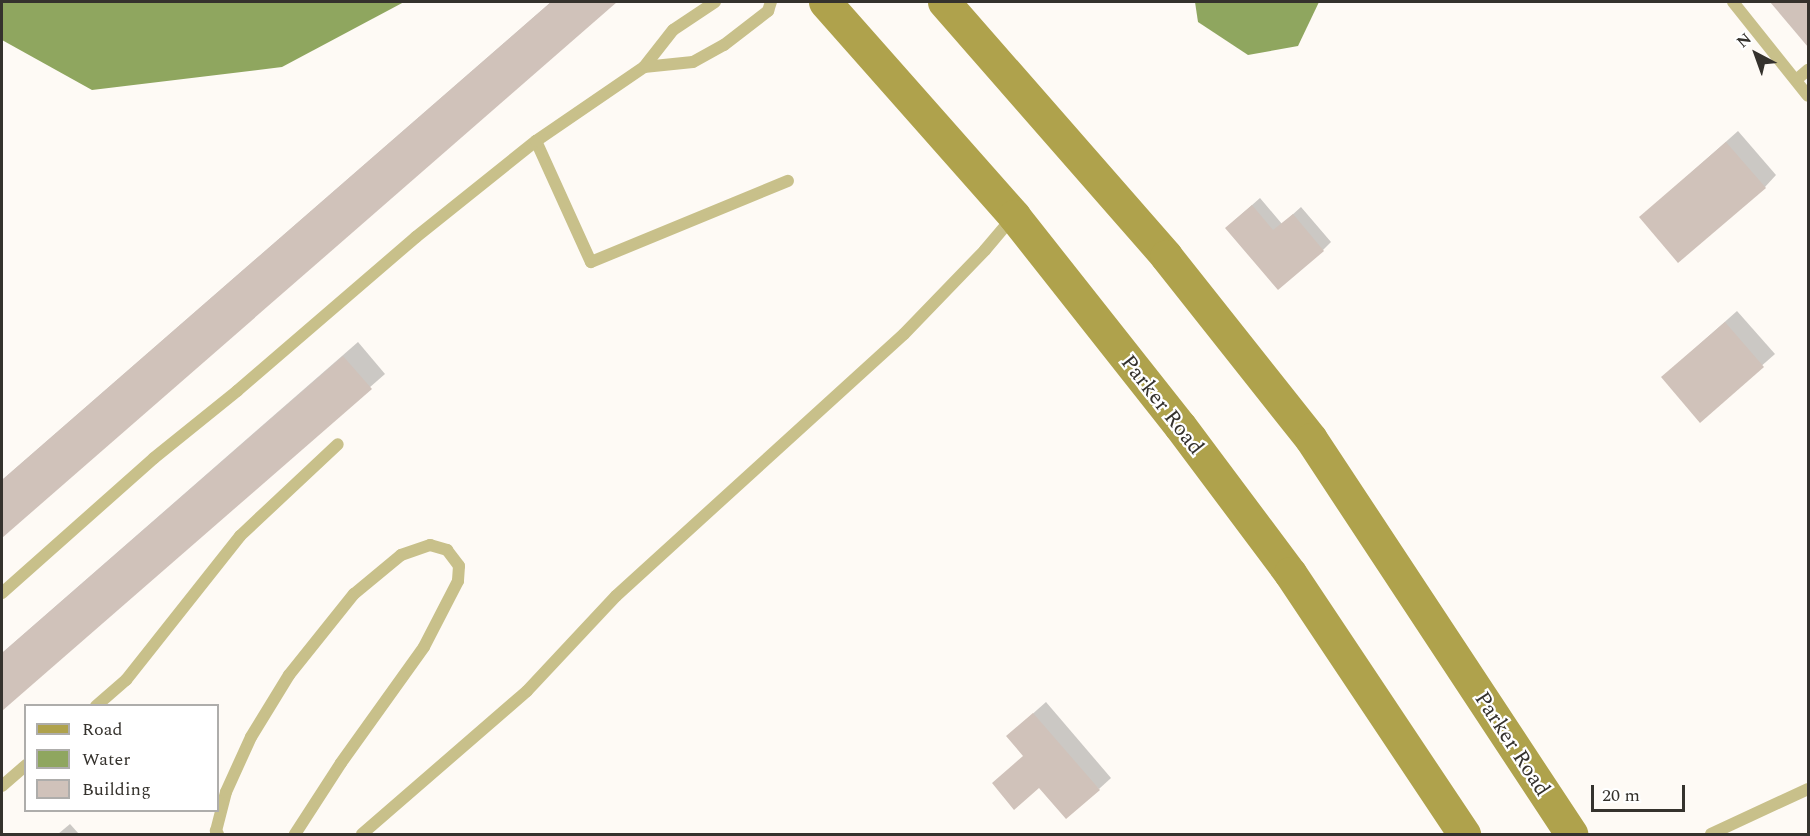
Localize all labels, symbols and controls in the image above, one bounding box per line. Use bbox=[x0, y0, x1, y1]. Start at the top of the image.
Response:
north arrow bbox=[1726, 24, 1786, 84]
text: N bbox=[1731, 27, 1757, 54]
street label: Parker Road bbox=[1115, 350, 1209, 460]
street label: Parker Road bbox=[1468, 687, 1556, 801]
legend bbox=[24, 704, 219, 812]
text: Road bbox=[82, 716, 123, 743]
text: Water bbox=[82, 746, 130, 773]
scale bar bbox=[1594, 773, 1688, 811]
text: Building bbox=[82, 776, 151, 803]
text: 20 m bbox=[1602, 782, 1640, 809]

